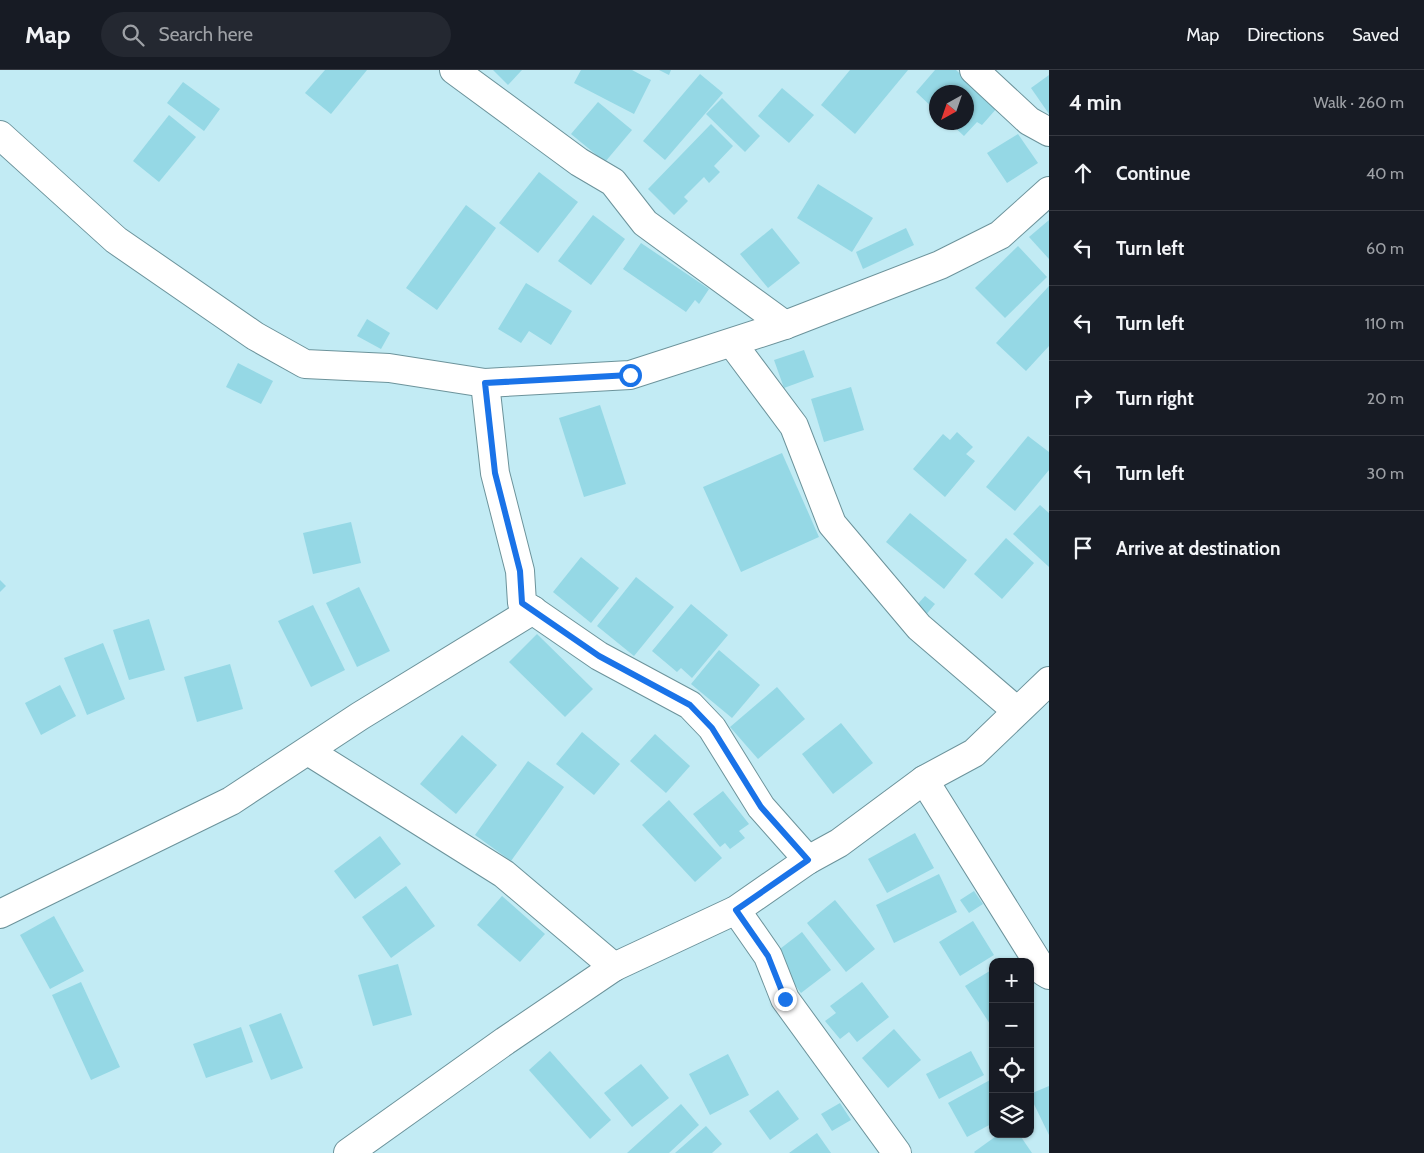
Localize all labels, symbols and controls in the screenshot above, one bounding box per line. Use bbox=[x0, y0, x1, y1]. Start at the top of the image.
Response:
search box bbox=[101, 12, 451, 57]
text: Map bbox=[25, 20, 71, 49]
icon: search bbox=[119, 21, 147, 49]
text: Search here bbox=[159, 23, 253, 46]
text: Map bbox=[1186, 24, 1219, 46]
text: Directions bbox=[1247, 24, 1324, 46]
text: Saved bbox=[1352, 24, 1399, 46]
north arrow bbox=[929, 85, 974, 130]
text: 4 min bbox=[1069, 90, 1122, 115]
text: Walk · 260 m bbox=[1314, 93, 1404, 112]
icon: ahead bbox=[1069, 159, 1097, 187]
text: Continue bbox=[1116, 162, 1190, 185]
text: 40 m bbox=[1366, 164, 1404, 183]
icon: left bbox=[1069, 234, 1097, 262]
text: Turn left bbox=[1116, 237, 1184, 260]
text: 60 m bbox=[1366, 239, 1404, 258]
icon: left bbox=[1069, 309, 1097, 337]
text: Turn left bbox=[1116, 312, 1184, 335]
text: 110 m bbox=[1365, 314, 1404, 333]
route start bbox=[619, 364, 642, 387]
icon: right bbox=[1069, 384, 1097, 412]
text: Turn right bbox=[1116, 387, 1194, 410]
text: 20 m bbox=[1367, 389, 1404, 408]
icon: left bbox=[1069, 459, 1097, 487]
text: Turn left bbox=[1116, 462, 1184, 485]
text: 30 m bbox=[1367, 464, 1404, 483]
icon: arrive bbox=[1069, 534, 1097, 562]
text: Arrive at destination bbox=[1116, 537, 1280, 560]
map controls bbox=[989, 958, 1034, 1138]
button: + bbox=[989, 958, 1034, 1003]
route end bbox=[774, 988, 797, 1011]
button: − bbox=[989, 1003, 1034, 1048]
button: locate bbox=[989, 1048, 1034, 1093]
button: layers bbox=[989, 1093, 1034, 1138]

